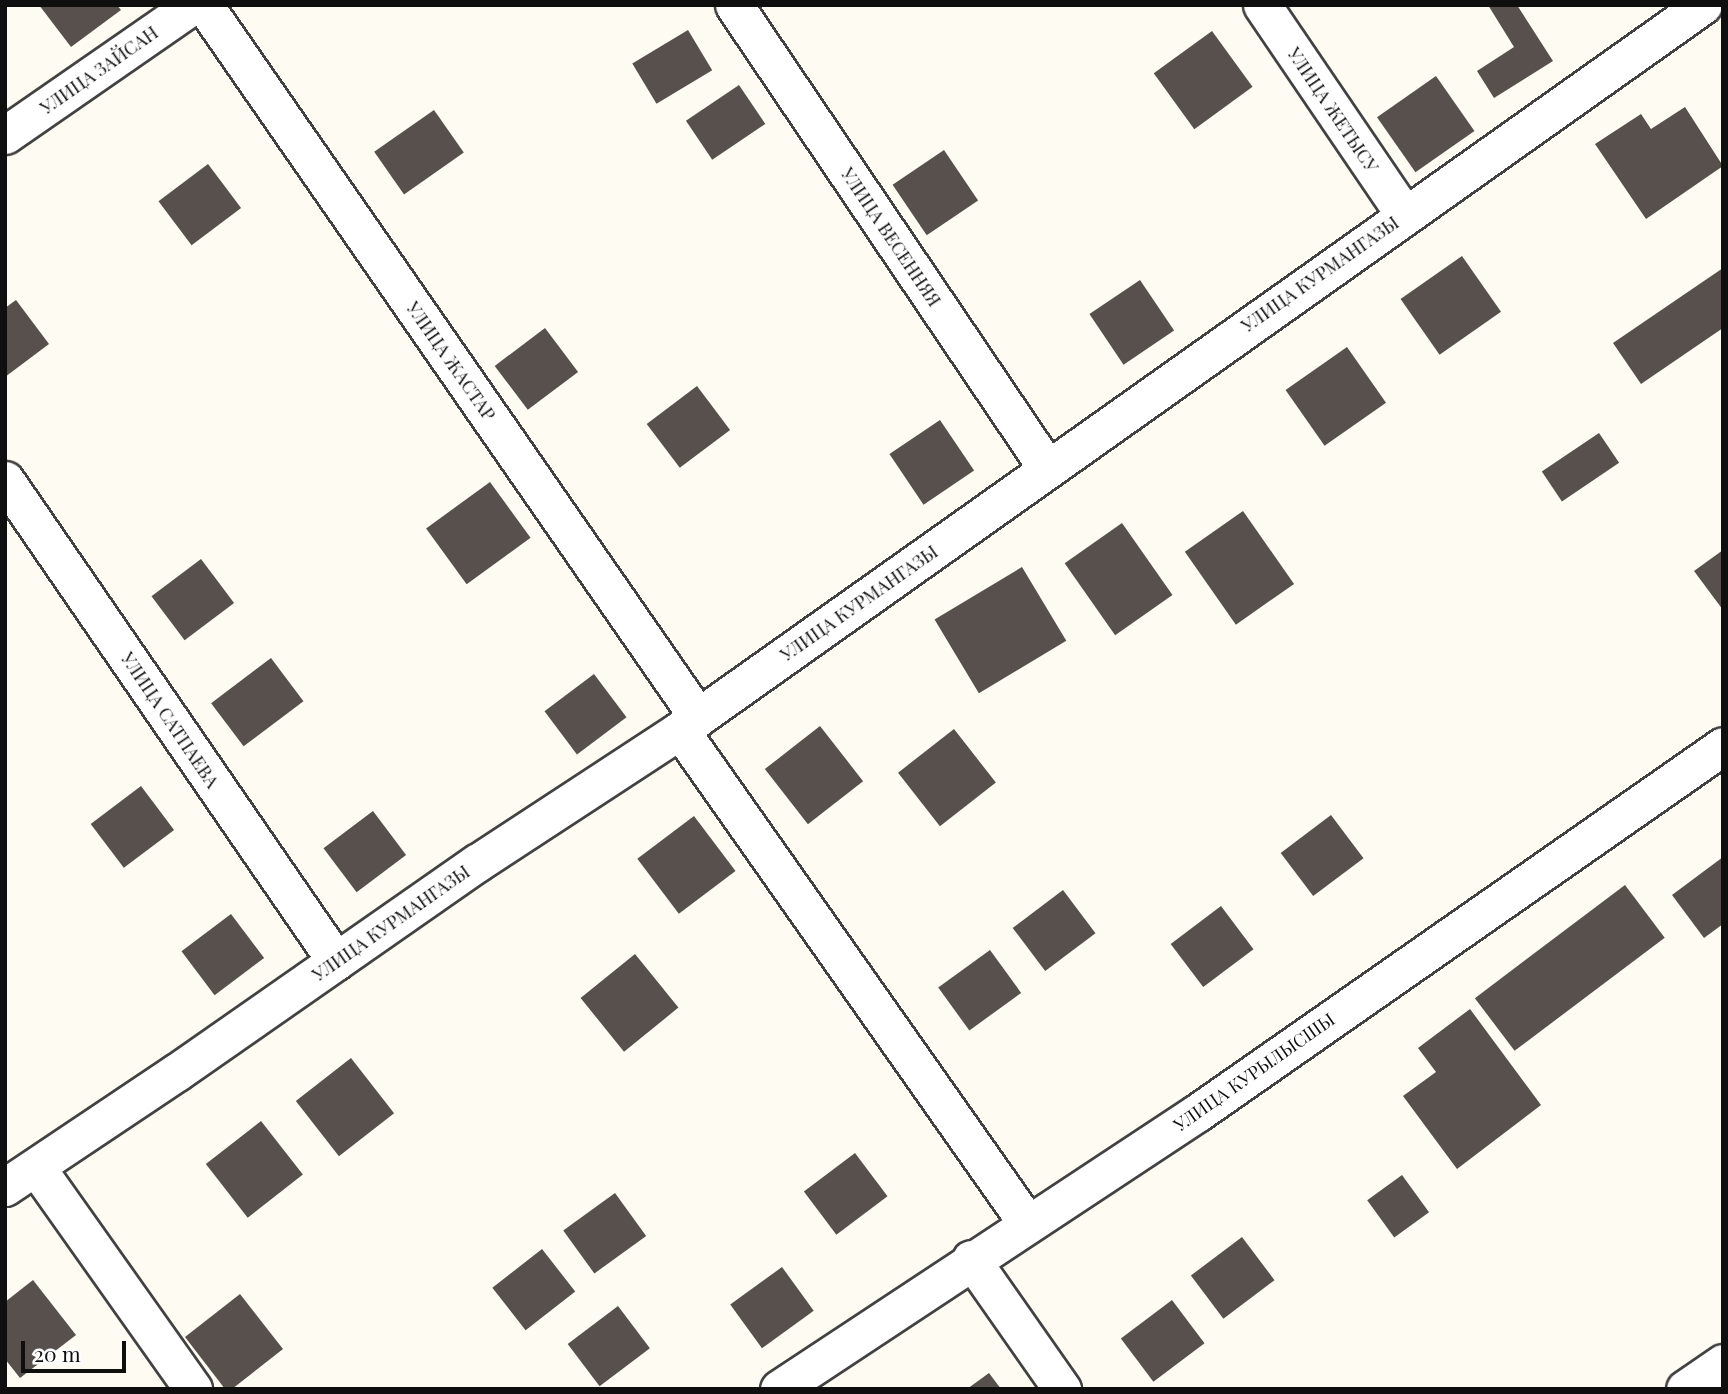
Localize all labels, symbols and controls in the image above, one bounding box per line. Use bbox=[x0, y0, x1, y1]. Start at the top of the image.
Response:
street label: УЛИЦА ЗАЙСАН bbox=[36, 21, 162, 119]
street label: УЛИЦА ЖЕТЫСУ bbox=[1283, 43, 1383, 177]
street label: УЛИЦА ВЕСЕННЯЯ bbox=[837, 164, 945, 310]
street label: УЛИЦА КУРМАНГАЗЫ bbox=[1237, 211, 1403, 337]
street label: УЛИЦА ЖАСТАР bbox=[402, 298, 500, 424]
street label: УЛИЦА КУРМАНГАЗЫ bbox=[776, 540, 942, 666]
street label: УЛИЦА САТПАЕВА bbox=[117, 648, 223, 792]
street label: УЛИЦА КУРМАНГАЗЫ bbox=[308, 860, 474, 986]
street label: УЛИЦА КУРЫЛЫСШЫ bbox=[1169, 1008, 1339, 1136]
scale bar bbox=[24, 1328, 130, 1372]
text: 20 m bbox=[34, 1339, 81, 1367]

